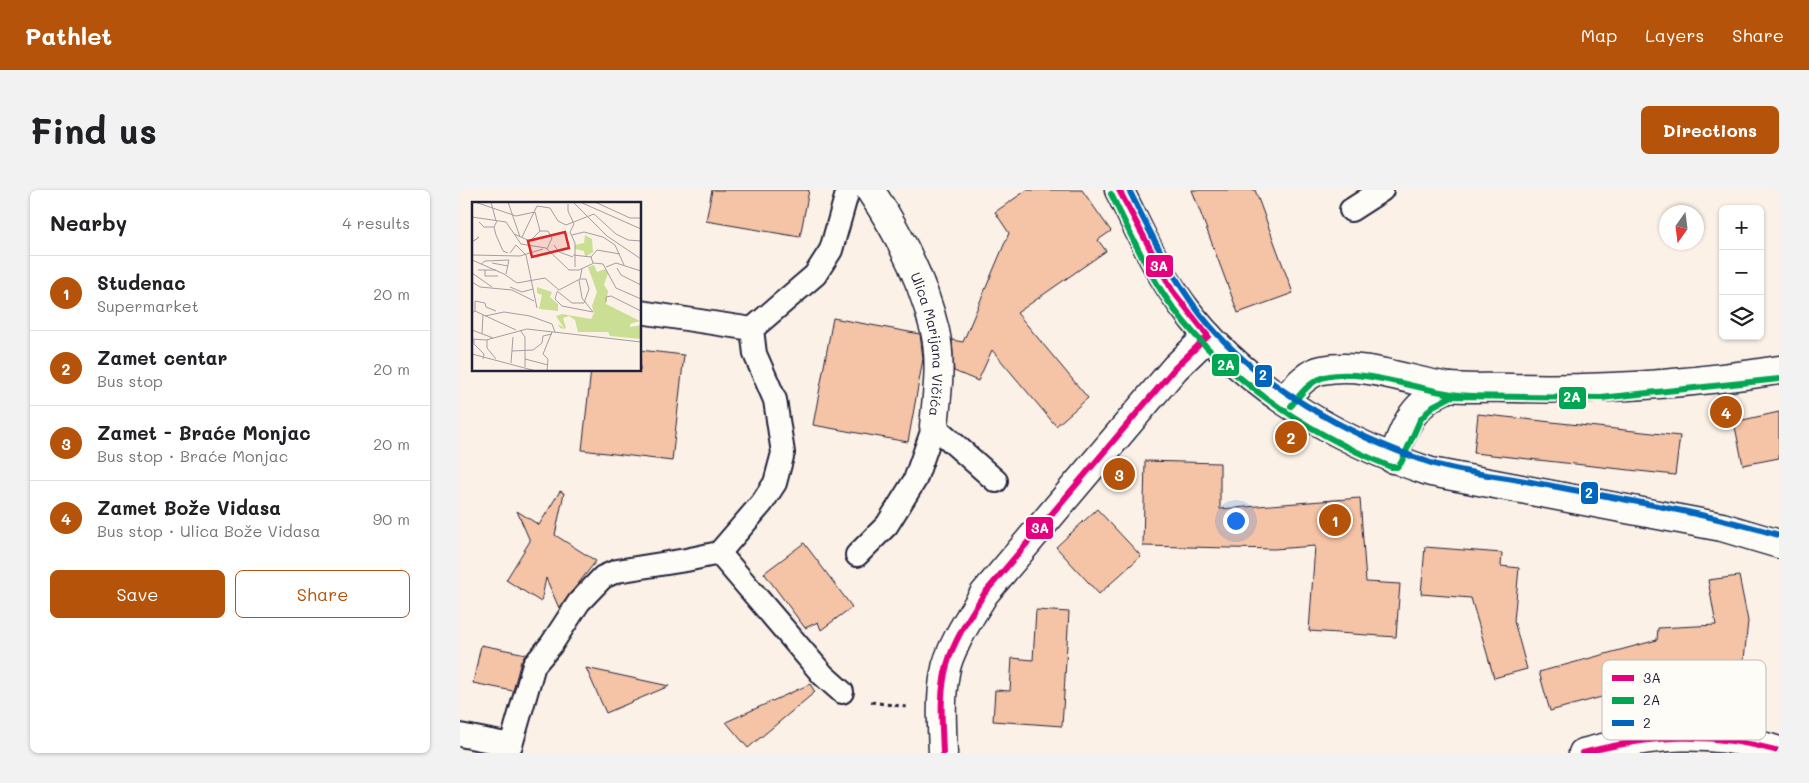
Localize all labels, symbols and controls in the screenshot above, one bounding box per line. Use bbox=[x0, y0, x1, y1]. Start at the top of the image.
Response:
text: Pathlet bbox=[25, 20, 112, 51]
text: Map bbox=[1581, 23, 1617, 47]
text: Layers bbox=[1645, 23, 1704, 47]
text: Share bbox=[1732, 23, 1784, 47]
button: Directions bbox=[1641, 106, 1779, 154]
text: Find us bbox=[30, 107, 157, 153]
inset map bbox=[472, 202, 641, 371]
north arrow bbox=[1659, 205, 1704, 250]
map controls bbox=[1719, 205, 1764, 340]
button: + bbox=[1719, 205, 1764, 250]
text: Nearby bbox=[50, 209, 127, 236]
text: 4 results bbox=[342, 212, 410, 233]
button: − bbox=[1719, 250, 1764, 295]
line badge: 3A bbox=[1145, 254, 1174, 278]
text: 3A bbox=[1150, 256, 1168, 275]
street label: Ulica Marijana Vičića bbox=[907, 269, 948, 417]
text: Studenac bbox=[97, 270, 186, 295]
text: 1 bbox=[62, 283, 70, 304]
text: 20 m bbox=[373, 283, 410, 304]
text: Supermarket bbox=[97, 295, 199, 316]
button: layers bbox=[1719, 295, 1764, 340]
text: Zamet centar bbox=[97, 345, 227, 370]
line badge: 2A bbox=[1211, 353, 1240, 377]
text: 2A bbox=[1217, 355, 1235, 374]
text: 2 bbox=[62, 358, 70, 379]
text: 20 m bbox=[373, 358, 410, 379]
line badge: 2 bbox=[1254, 364, 1273, 388]
text: 2 bbox=[1259, 365, 1267, 384]
text: Bus stop bbox=[97, 370, 163, 391]
line badge: 2A bbox=[1558, 386, 1587, 410]
text: 2A bbox=[1563, 387, 1581, 406]
pin: 4 bbox=[1710, 393, 1742, 431]
pin: 2 bbox=[1275, 418, 1307, 456]
text: Zamet - Braće Monjac bbox=[97, 420, 311, 445]
text: 3 bbox=[61, 433, 71, 454]
text: 20 m bbox=[373, 433, 410, 454]
text: Bus stop · Braće Monjac bbox=[97, 445, 288, 466]
pin: 3 bbox=[1103, 455, 1135, 493]
line badge: 2 bbox=[1580, 481, 1599, 505]
text: 2 bbox=[1585, 483, 1593, 502]
text: Zamet Bože Vidasa bbox=[97, 495, 281, 520]
pin: 1 bbox=[1319, 501, 1351, 539]
text: 4 bbox=[61, 508, 71, 529]
text: 90 m bbox=[373, 508, 410, 529]
your location bbox=[1223, 508, 1249, 534]
line badge: 3A bbox=[1025, 516, 1054, 540]
text: 3A bbox=[1031, 518, 1049, 537]
text: Bus stop · Ulica Bože Vidasa bbox=[97, 520, 320, 541]
button: Save bbox=[50, 570, 225, 618]
button: Share bbox=[235, 570, 410, 618]
legend bbox=[1602, 660, 1766, 740]
text: 3A bbox=[1643, 668, 1661, 687]
text: 2A bbox=[1643, 690, 1661, 709]
text: 2 bbox=[1643, 713, 1651, 732]

